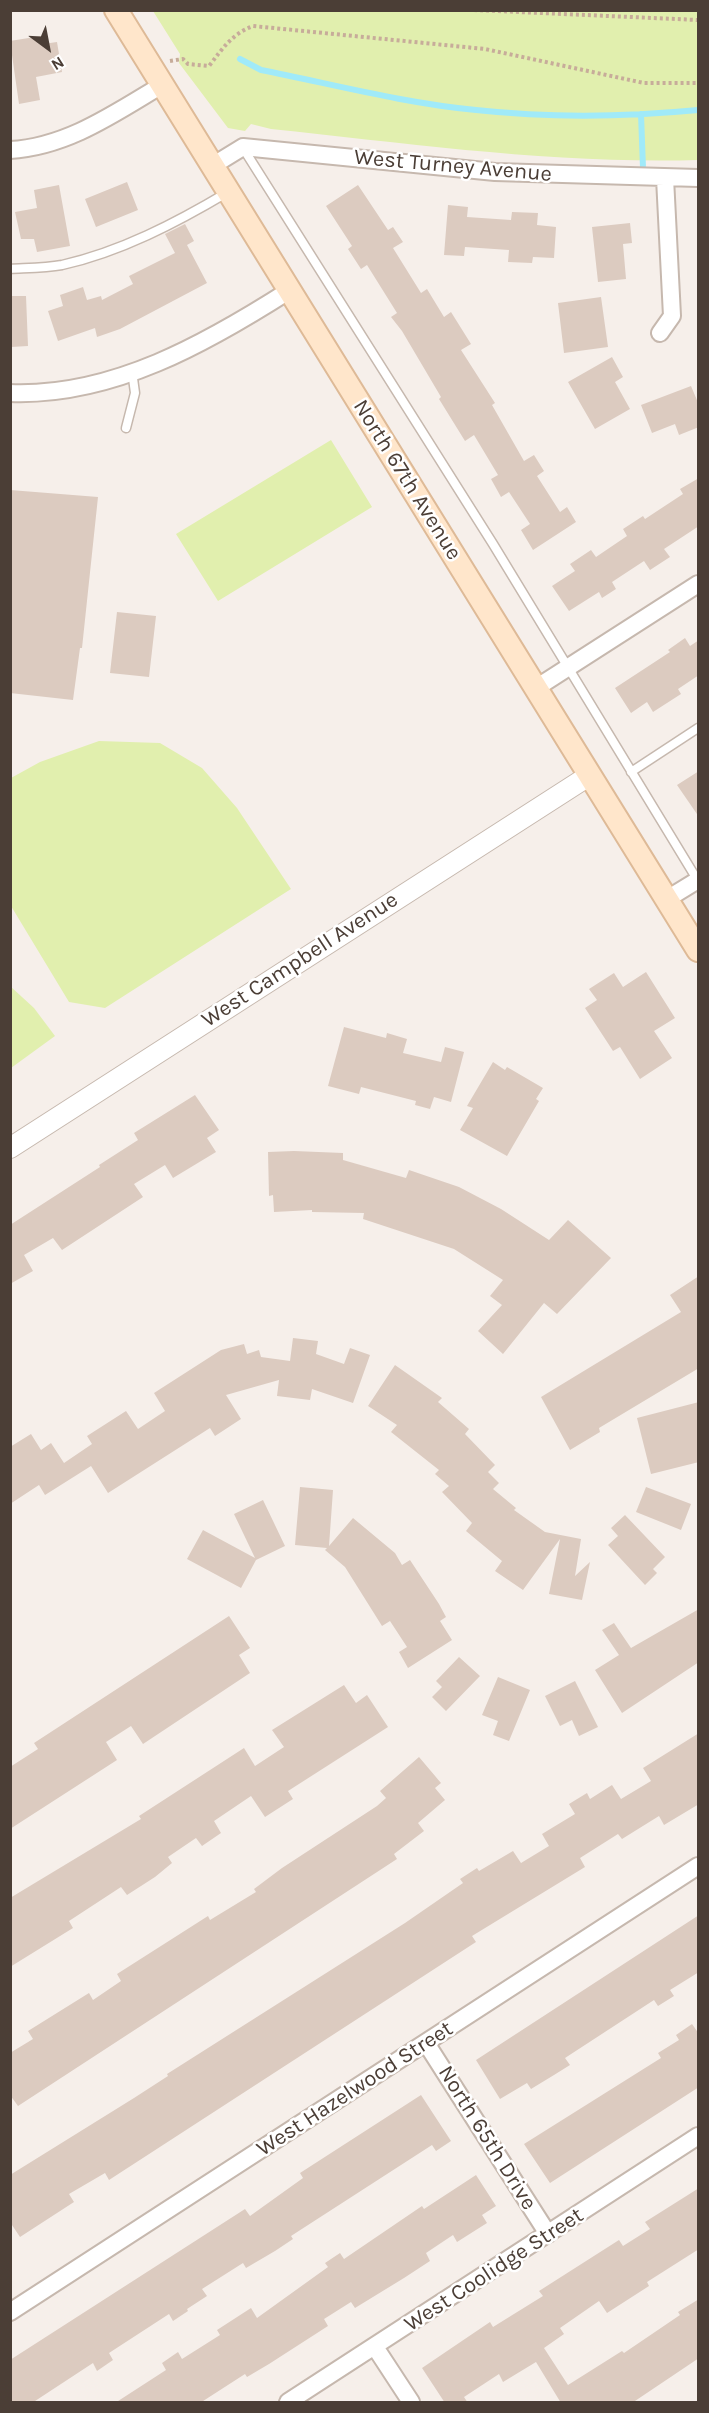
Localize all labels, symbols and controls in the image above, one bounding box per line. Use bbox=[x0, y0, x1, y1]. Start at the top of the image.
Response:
north arrow bbox=[18, 18, 78, 78]
text: N bbox=[48, 53, 68, 75]
street label: West Turney Avenue bbox=[353, 144, 553, 188]
street label: North 67th Avenue bbox=[347, 395, 467, 565]
street label: West Campbell Avenue bbox=[197, 887, 403, 1033]
street label: West Hazelwood Street bbox=[252, 2016, 458, 2162]
street label: North 65th Drive bbox=[432, 2061, 542, 2215]
street label: West Coolidge Street bbox=[400, 2202, 588, 2338]

